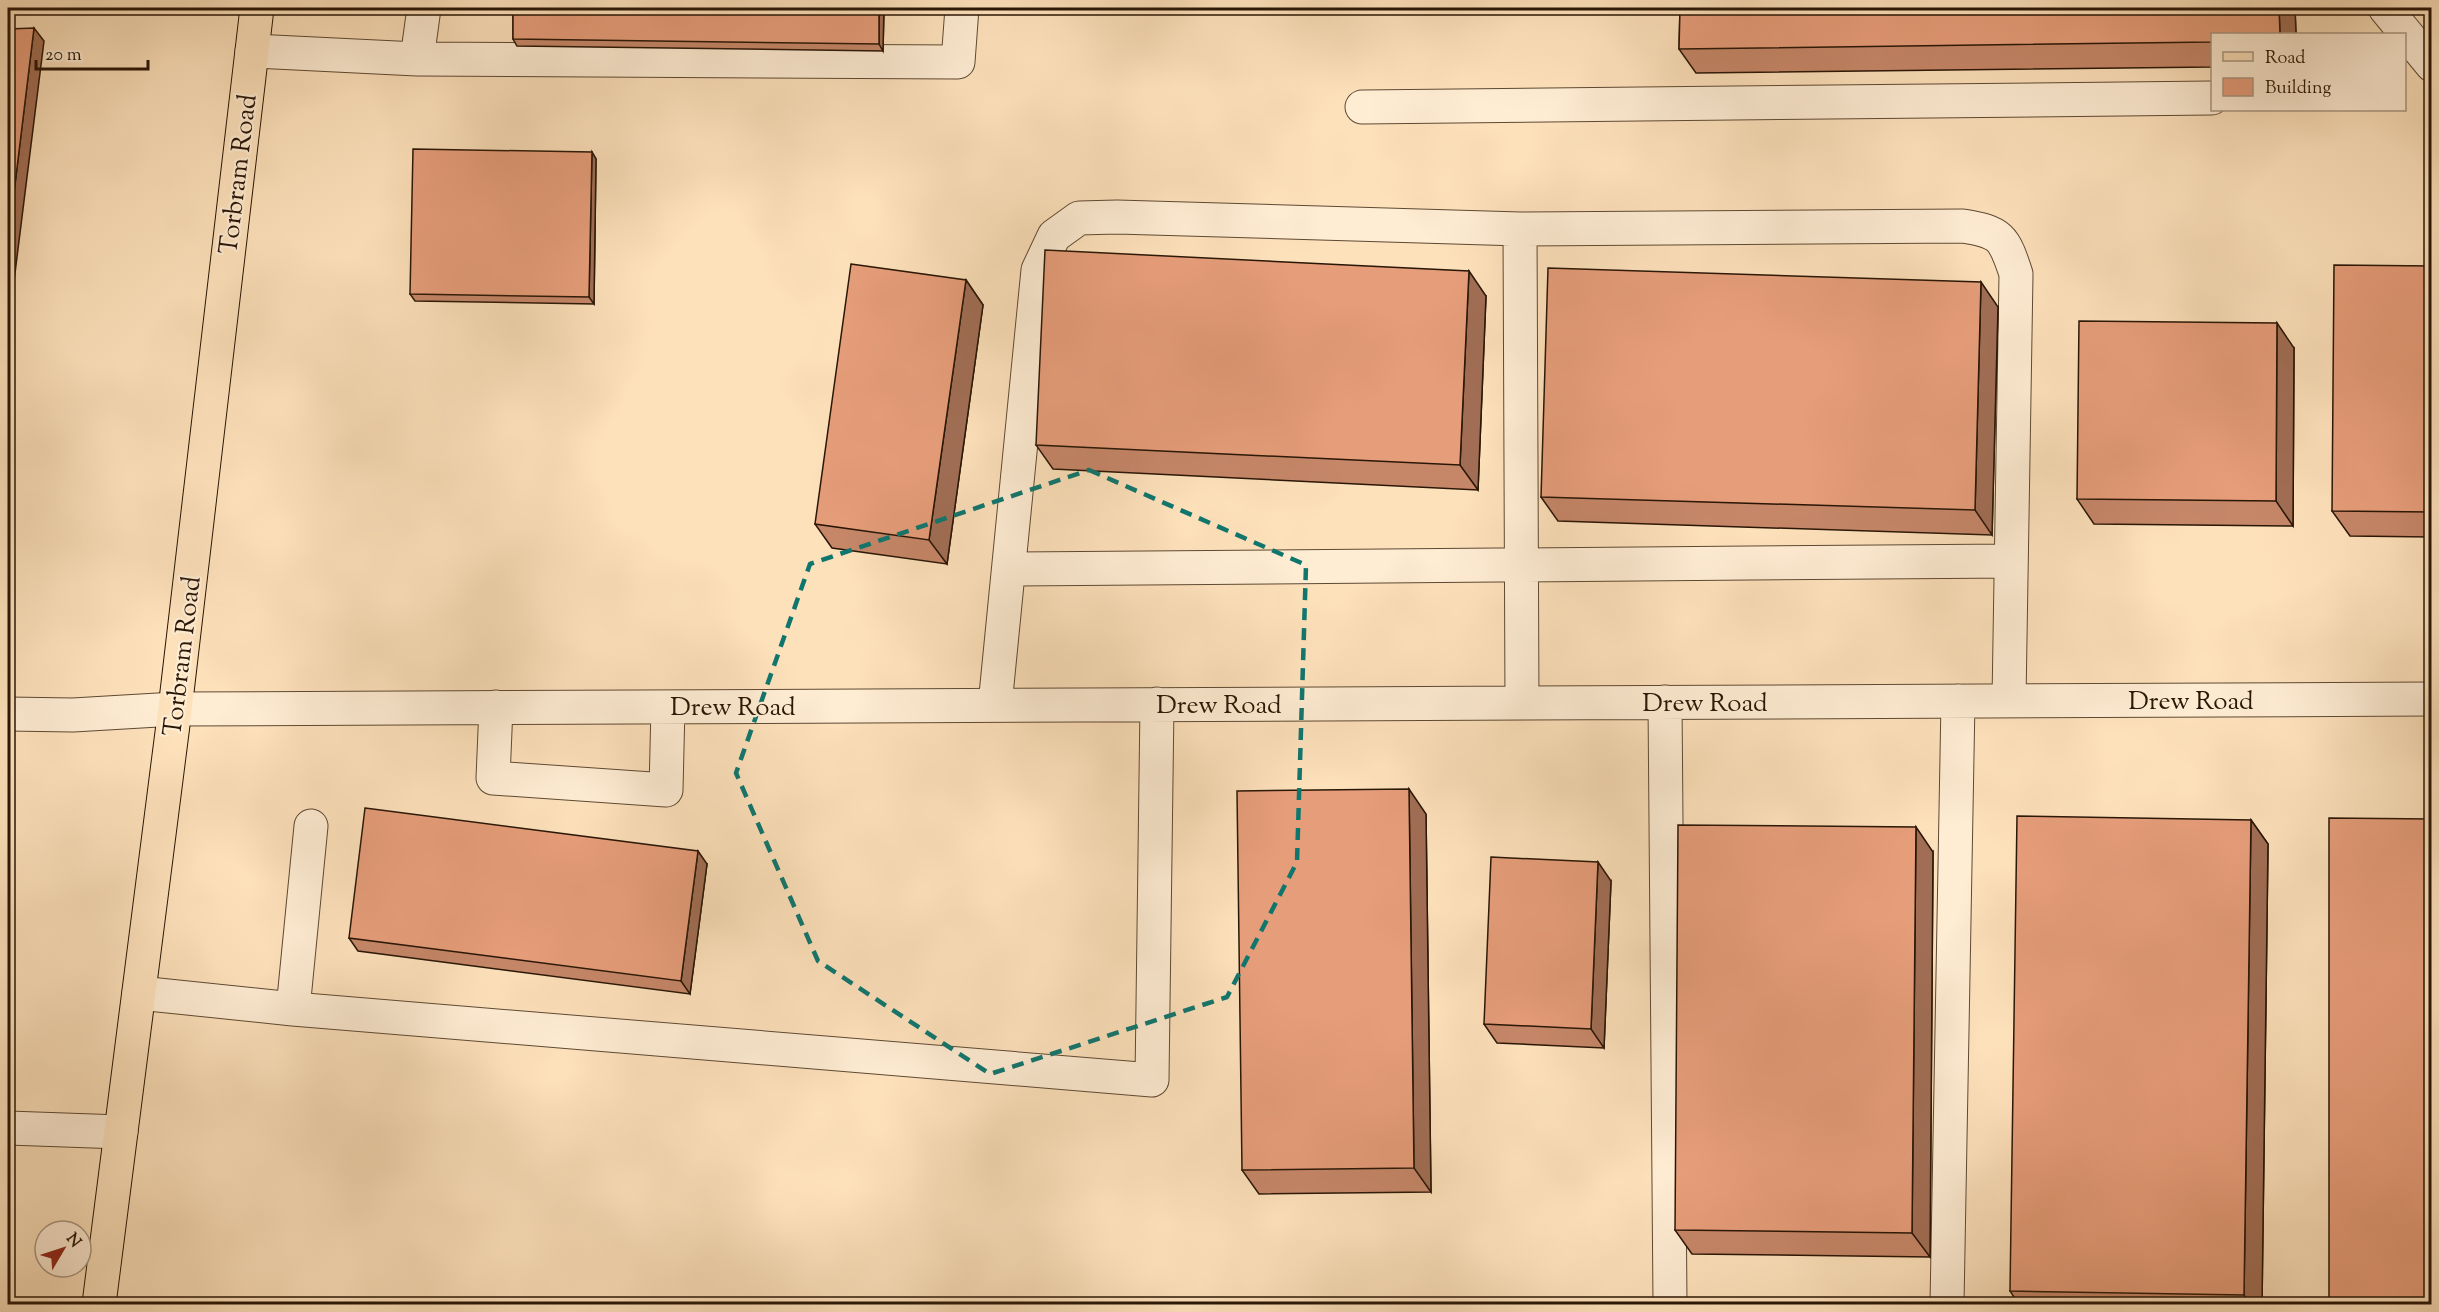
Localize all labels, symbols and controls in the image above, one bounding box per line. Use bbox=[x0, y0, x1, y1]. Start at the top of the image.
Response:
scale bar bbox=[36, 33, 148, 71]
legend bbox=[2211, 33, 2406, 111]
text: 20 m bbox=[45, 43, 82, 69]
text: Road bbox=[2265, 46, 2305, 72]
text: Building bbox=[2265, 76, 2331, 102]
street label: Torbram Road bbox=[211, 92, 268, 257]
street label: Torbram Road bbox=[155, 574, 212, 739]
street label: Drew Road bbox=[2128, 684, 2254, 721]
street label: Drew Road bbox=[1642, 686, 1768, 723]
street label: Drew Road bbox=[1156, 688, 1282, 725]
street label: Drew Road bbox=[670, 690, 796, 727]
north arrow bbox=[33, 1219, 93, 1279]
text: N bbox=[60, 1229, 86, 1254]

